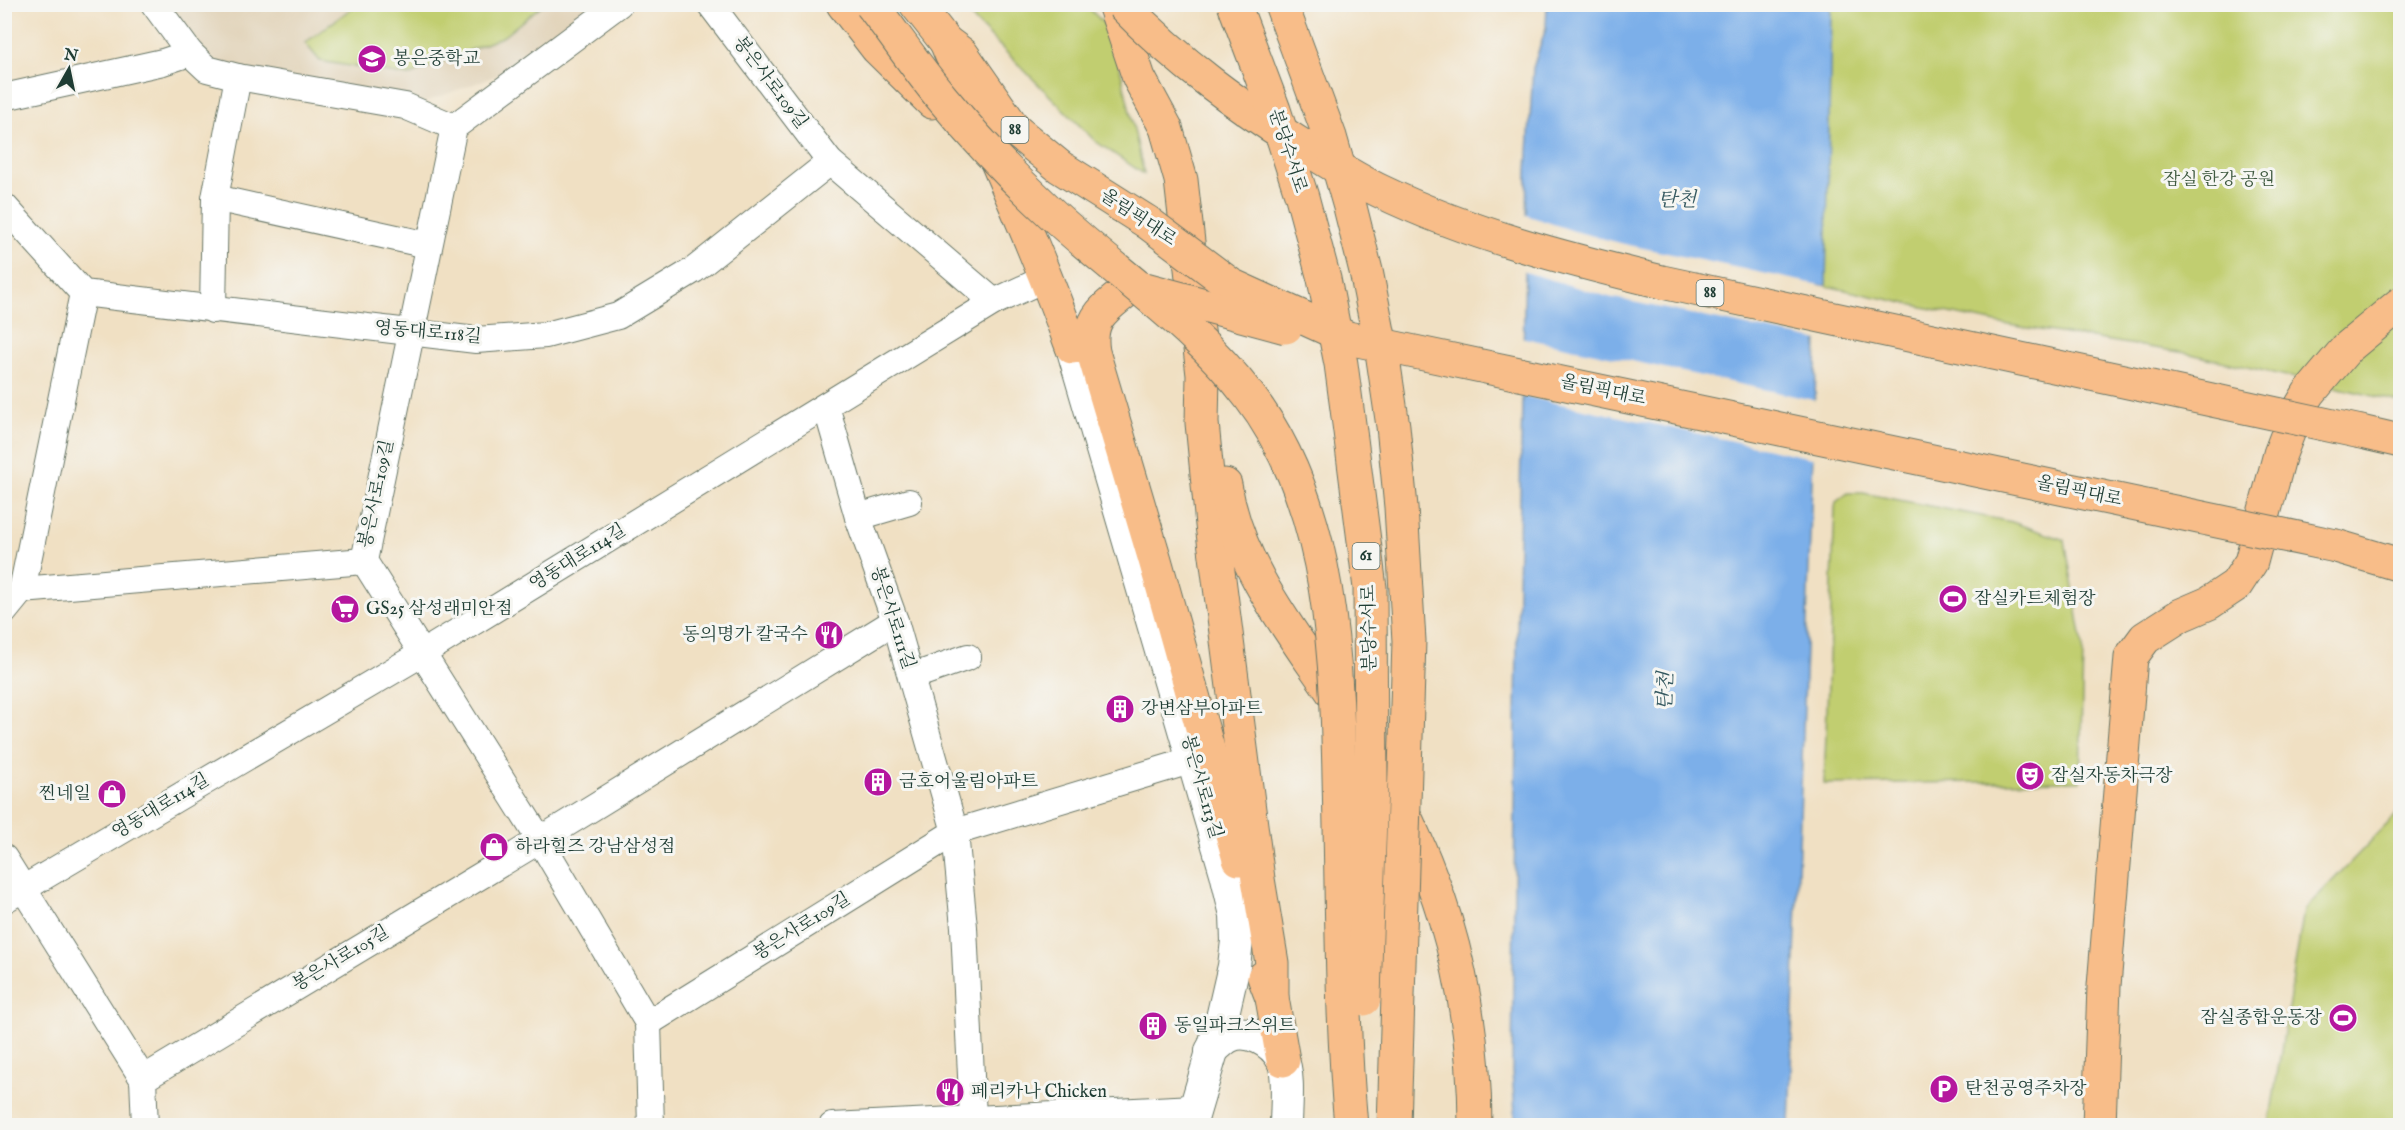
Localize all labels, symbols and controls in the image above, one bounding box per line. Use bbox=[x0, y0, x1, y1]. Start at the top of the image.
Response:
street label: 봉은사로109길 bbox=[728, 32, 812, 134]
north arrow bbox=[39, 39, 99, 99]
school or university icon: 봉은중학교 bbox=[356, 43, 388, 75]
text: N bbox=[62, 45, 80, 67]
place label: 봉은중학교 bbox=[393, 48, 481, 71]
street label: 분당수서로 bbox=[1263, 106, 1311, 196]
road number: 88 bbox=[1002, 117, 1028, 143]
park label: 잠실 한강 공원 bbox=[2163, 169, 2275, 192]
street label: 올림픽대로 bbox=[1096, 184, 1180, 252]
water label: 탄천 bbox=[1658, 188, 1698, 213]
road number: 88 bbox=[1696, 280, 1724, 306]
street label: 영동대로118길 bbox=[373, 317, 483, 349]
street label: 올림픽대로 bbox=[1558, 371, 1648, 411]
street label: 봉은사로109길 bbox=[354, 438, 400, 550]
street label: 올림픽대로 bbox=[2034, 472, 2124, 512]
street label: 영동대로114길 bbox=[526, 519, 630, 597]
road number: 61 bbox=[1352, 543, 1380, 569]
street label: 봉은사로111길 bbox=[865, 564, 919, 672]
sports icon: 잠실카트체험장 bbox=[1937, 583, 1969, 615]
street label: 분당수서로 bbox=[1358, 584, 1382, 672]
place label: 잠실카트체험장 bbox=[1974, 588, 2096, 611]
supermarket icon: GS25 삼성래미안점 bbox=[329, 593, 361, 625]
place label: GS25 삼성래미안점 bbox=[366, 598, 513, 621]
restaurant icon: 동의명가 칼국수 bbox=[813, 619, 845, 651]
place label: 동의명가 칼국수 bbox=[682, 624, 808, 647]
water label: 탄천 bbox=[1653, 670, 1679, 711]
building icon: 강변삼부아파트 bbox=[1104, 693, 1136, 725]
place label: 강변삼부아파트 bbox=[1141, 698, 1263, 721]
street label: 봉은사로113길 bbox=[1175, 732, 1227, 842]
theatre icon: 잠실자동차극장 bbox=[2014, 760, 2046, 792]
place label: 잠실자동차극장 bbox=[2051, 765, 2173, 788]
building icon: 금호어울림아파트 bbox=[862, 766, 894, 798]
street label: 영동대로114길 bbox=[108, 769, 214, 845]
place label: 금호어울림아파트 bbox=[899, 771, 1039, 794]
shop icon: 찐네일 bbox=[96, 778, 128, 810]
place label: 찐네일 bbox=[39, 783, 91, 806]
shop icon: 하라힐즈 강남삼성점 bbox=[478, 831, 510, 863]
place label: 하라힐즈 강남삼성점 bbox=[515, 836, 675, 859]
street label: 봉은사로109길 bbox=[749, 888, 855, 966]
street label: 봉은사로105길 bbox=[288, 921, 394, 997]
sports icon: 잠실종합운동장 bbox=[2327, 1002, 2359, 1034]
place label: 잠실종합운동장 bbox=[2200, 1007, 2323, 1030]
building icon: 동일파크스위트 bbox=[1137, 1010, 1169, 1042]
place label: 동일파크스위트 bbox=[1174, 1015, 1296, 1038]
parking icon: 탄천공영주차장 bbox=[1928, 1073, 1960, 1105]
restaurant icon: 페리카나 Chicken bbox=[934, 1076, 966, 1108]
place label: 탄천공영주차장 bbox=[1965, 1078, 2087, 1101]
place label: 페리카나 Chicken bbox=[971, 1081, 1107, 1104]

